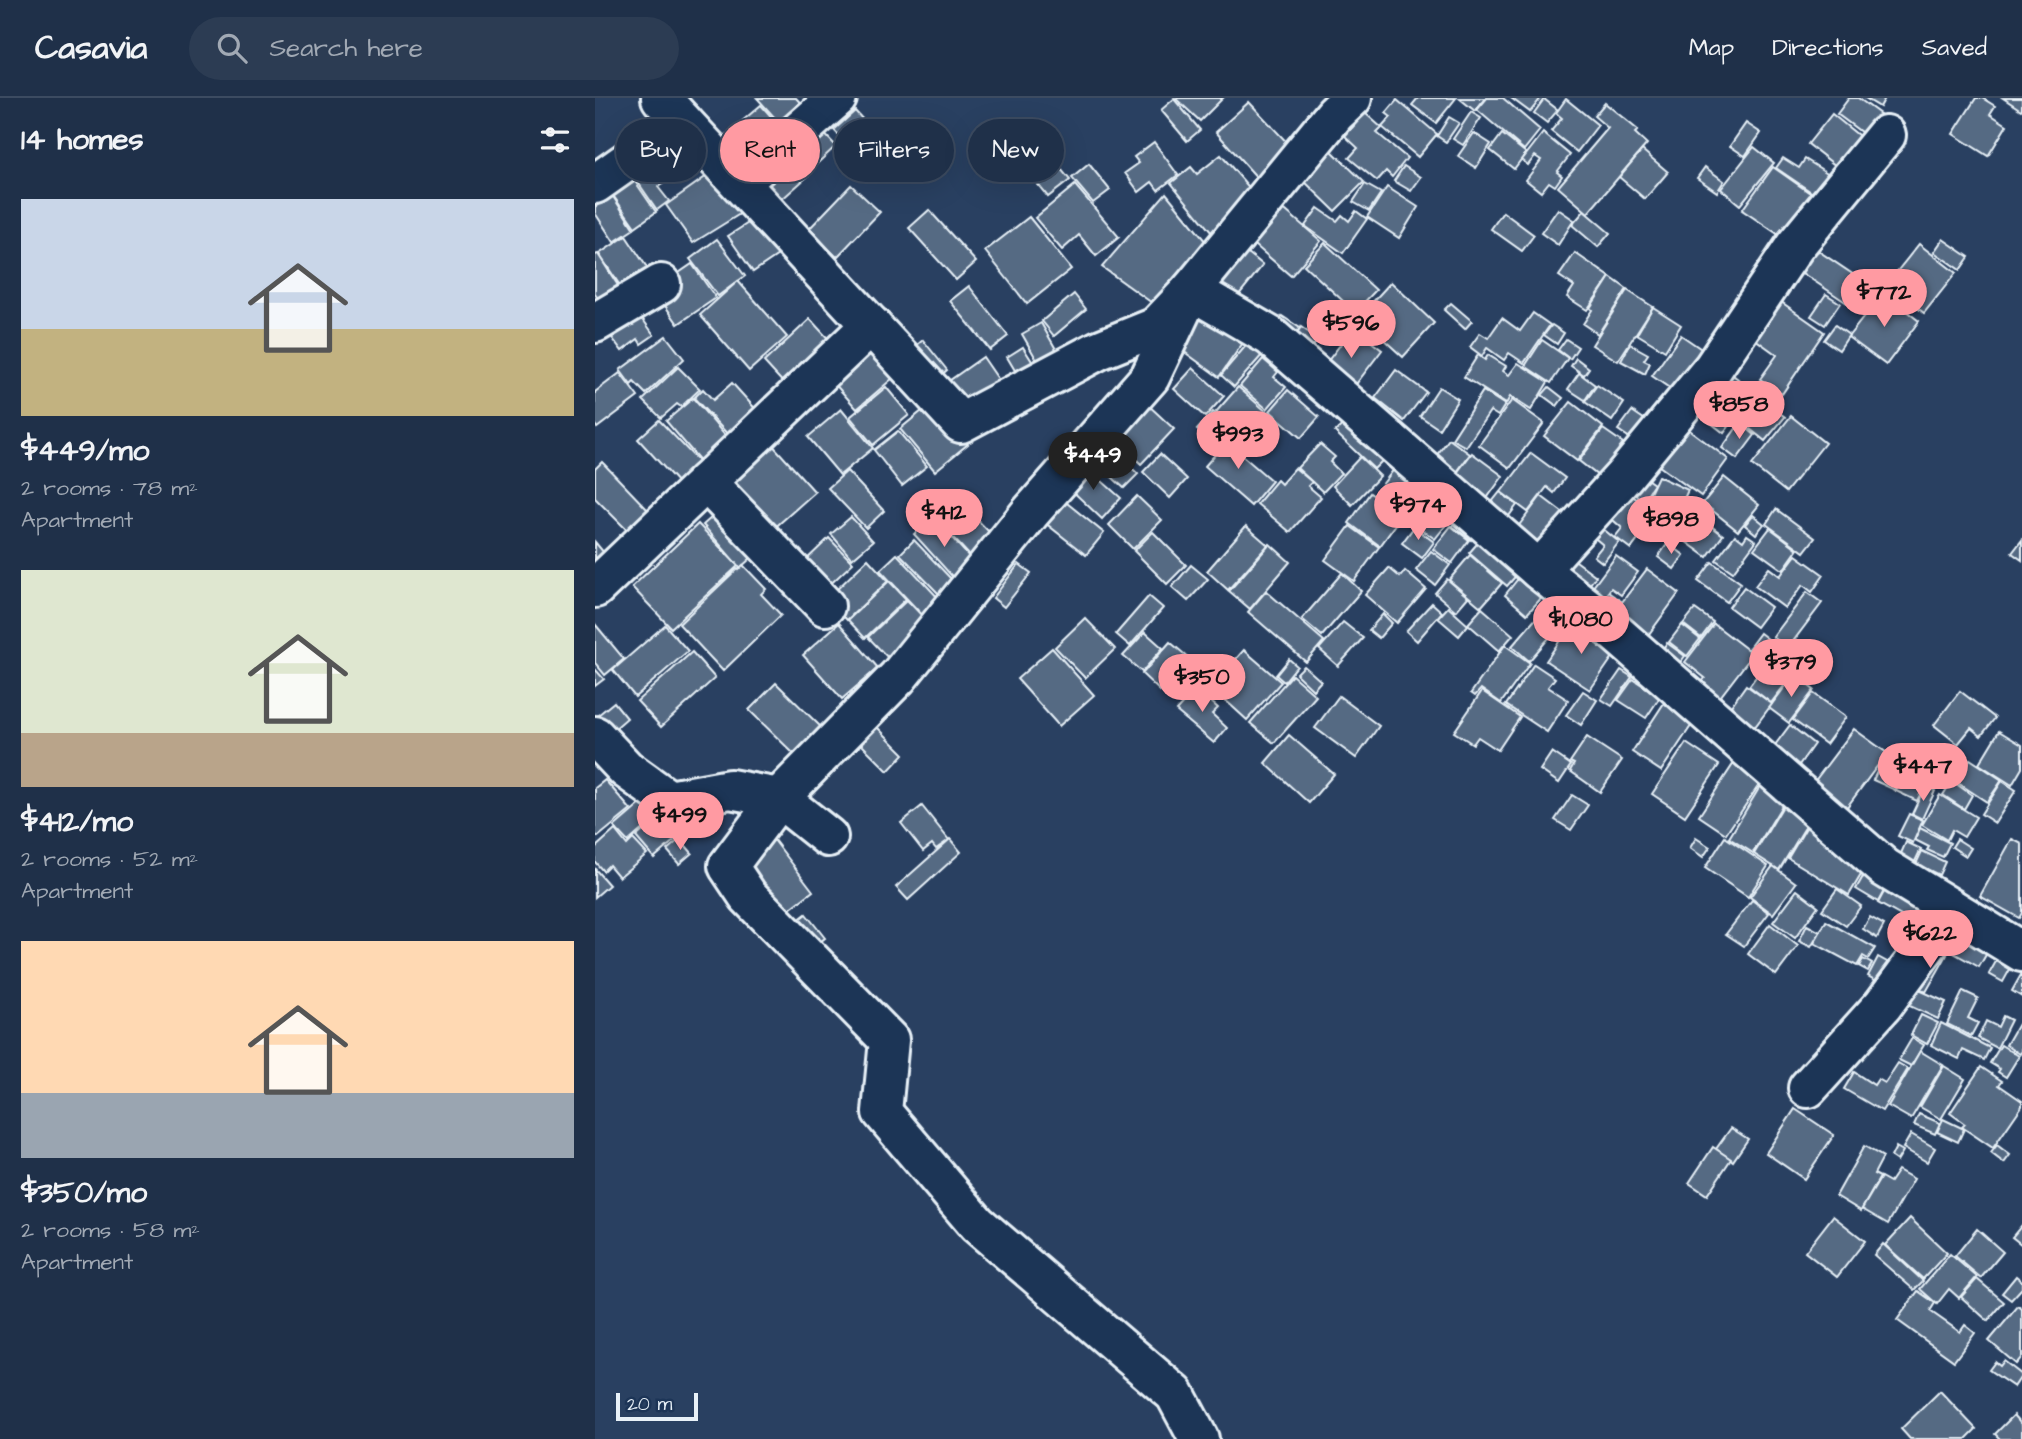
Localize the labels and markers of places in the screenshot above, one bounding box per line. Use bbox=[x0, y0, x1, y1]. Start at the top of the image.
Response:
pin: $772 bbox=[1843, 270, 1925, 329]
pin: $596 bbox=[1310, 300, 1392, 360]
pin: $858 bbox=[1698, 382, 1780, 441]
pin: $993 bbox=[1197, 412, 1279, 471]
pin: $449 bbox=[1052, 432, 1134, 492]
pin: $974 bbox=[1377, 482, 1459, 542]
pin: $412 bbox=[903, 490, 985, 549]
pin: $898 bbox=[1630, 496, 1712, 556]
pin: $1,080 bbox=[1524, 596, 1638, 656]
pin: $379 bbox=[1750, 640, 1832, 699]
pin: $350 bbox=[1161, 654, 1243, 714]
pin: $447 bbox=[1882, 744, 1964, 803]
pin: $499 bbox=[639, 792, 721, 852]
pin: $622 bbox=[1889, 910, 1971, 970]

